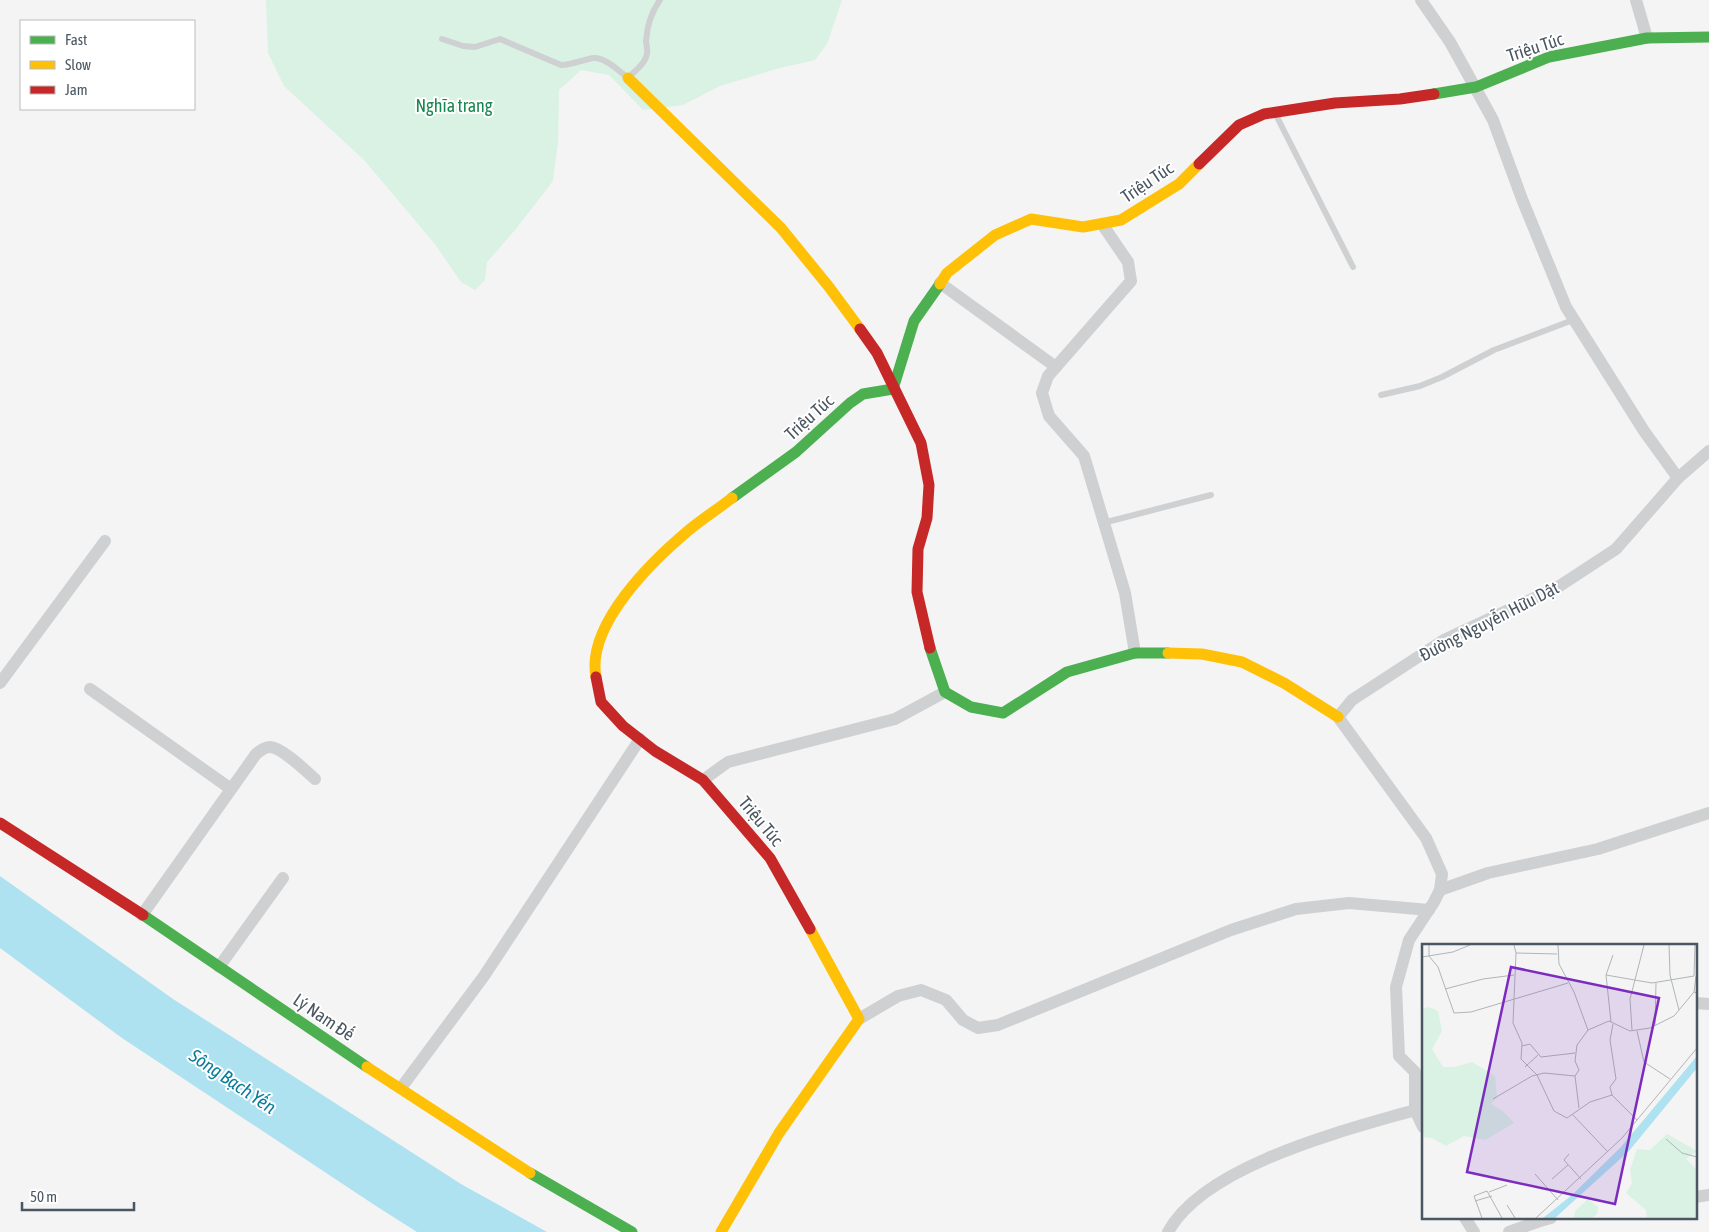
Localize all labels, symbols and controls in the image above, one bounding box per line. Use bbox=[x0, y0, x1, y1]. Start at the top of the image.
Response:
legend bbox=[20, 20, 195, 110]
street label: Triệu Túc bbox=[1504, 28, 1566, 66]
text: Fast bbox=[65, 31, 87, 48]
text: Slow bbox=[65, 56, 91, 73]
text: Jam bbox=[65, 81, 88, 98]
park label: Nghĩa trang bbox=[415, 95, 493, 116]
street label: Triệu Túc bbox=[1117, 157, 1177, 207]
street label: Triệu Túc bbox=[780, 390, 838, 444]
street label: Đường Nguyễn Hữu Dật bbox=[1416, 577, 1562, 665]
street label: Triệu Túc bbox=[734, 792, 788, 850]
inset map bbox=[1422, 944, 1696, 1220]
street label: Lý Nam Đế bbox=[290, 988, 359, 1045]
water label: Sông Bạch Yến bbox=[185, 1043, 280, 1118]
scale bar bbox=[22, 1180, 135, 1212]
text: 50 m bbox=[30, 1188, 57, 1205]

